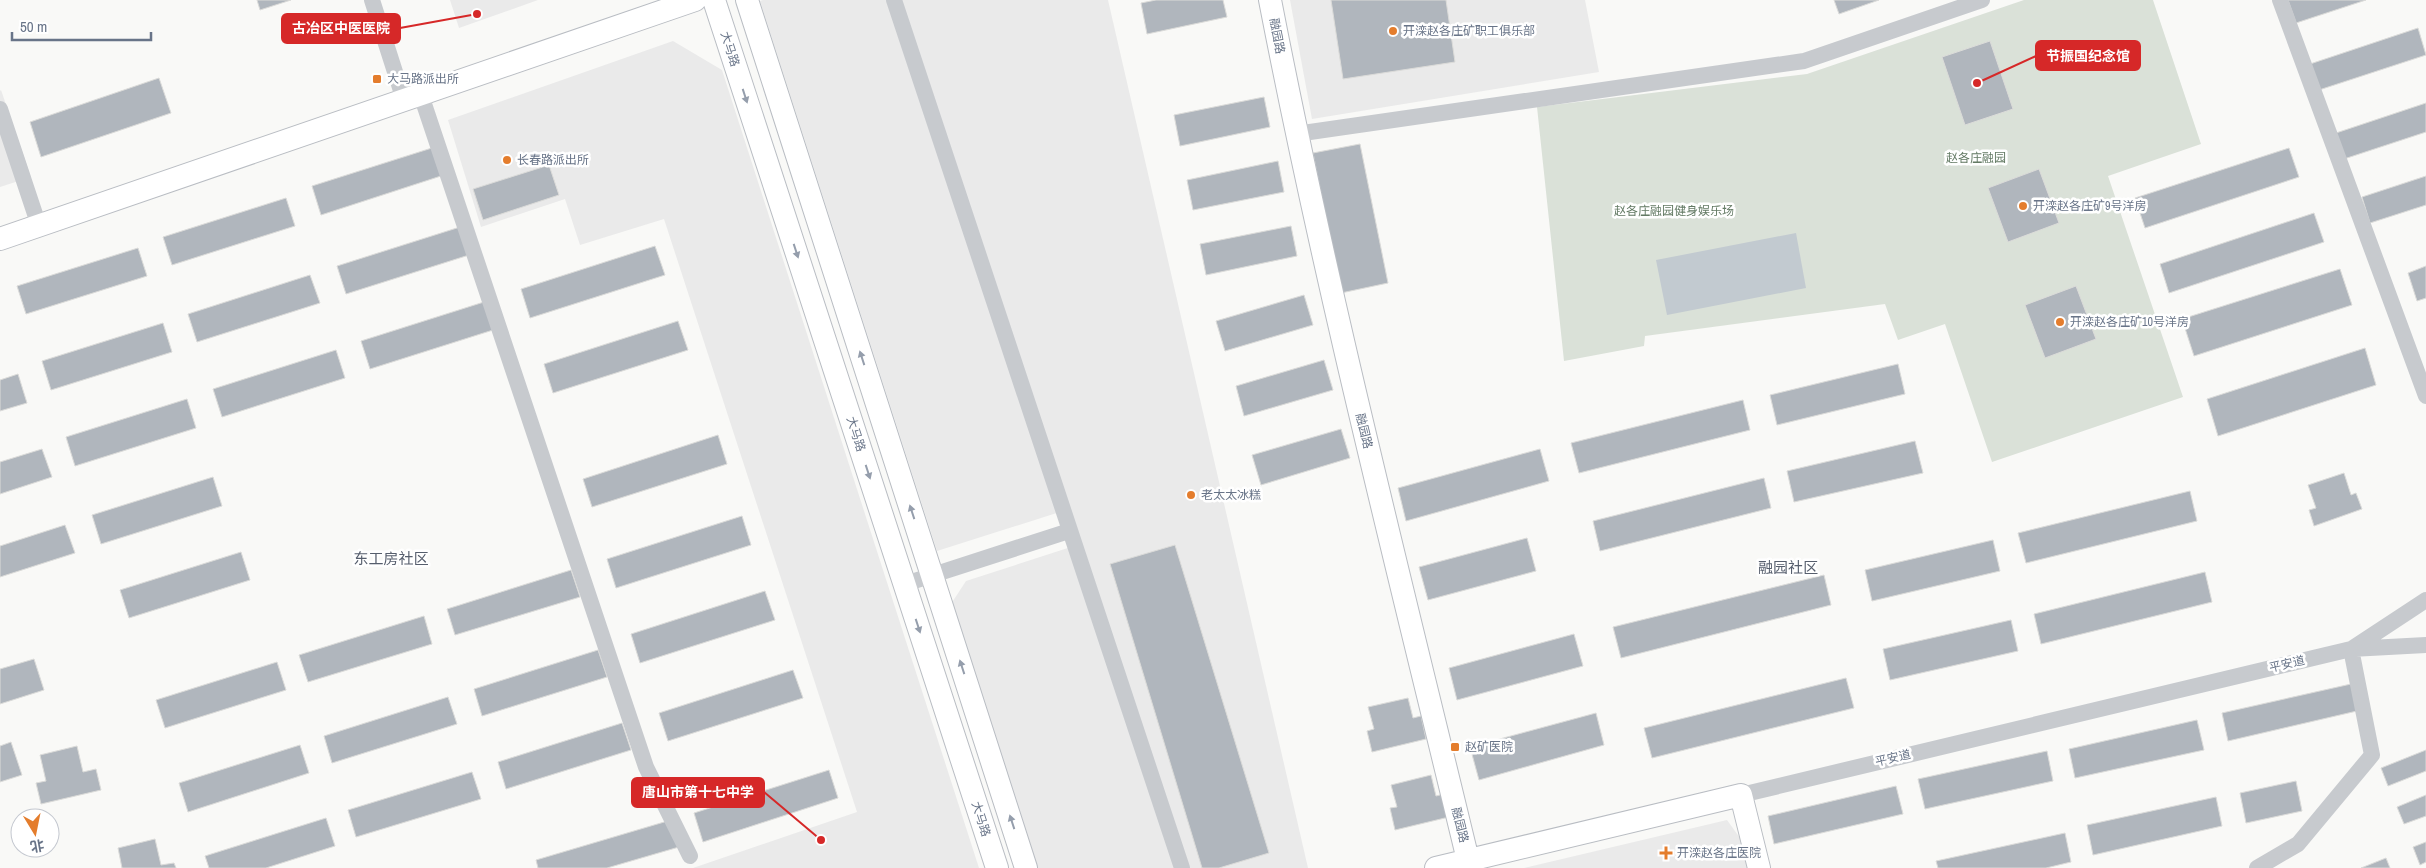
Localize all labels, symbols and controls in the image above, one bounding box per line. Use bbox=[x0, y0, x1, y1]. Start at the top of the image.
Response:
scale bar bbox=[12, 10, 151, 42]
callout: 古冶区中医医院 bbox=[282, 14, 400, 43]
text: 50 m bbox=[20, 16, 47, 37]
street label: 融园路 bbox=[1266, 17, 1288, 55]
text: 古冶区中医医院 bbox=[292, 19, 390, 37]
place label: 开滦赵各庄矿职工俱乐部 bbox=[1403, 23, 1535, 39]
marker: 开滦赵各庄矿职工俱乐部 bbox=[1387, 25, 1399, 37]
street label: 大马路 bbox=[717, 29, 743, 69]
callout: 节振国纪念馆 bbox=[2036, 41, 2140, 70]
text: 节振国纪念馆 bbox=[2046, 47, 2130, 65]
place label: 大马路派出所 bbox=[387, 71, 459, 87]
marker: 大马路派出所 bbox=[371, 73, 383, 85]
one-way arrow bbox=[742, 89, 750, 104]
park label: 赵各庄融园 bbox=[1946, 150, 2006, 166]
place label: 长春路派出所 bbox=[517, 152, 589, 168]
marker: 长春路派出所 bbox=[501, 154, 513, 166]
place label: 开滦赵各庄矿9号洋房 bbox=[2033, 198, 2146, 214]
marker: 开滦赵各庄矿9号洋房 bbox=[2017, 200, 2029, 212]
park label: 赵各庄融园健身娱乐场 bbox=[1614, 203, 1734, 219]
one-way arrow bbox=[792, 243, 800, 258]
place label: 开滦赵各庄矿10号洋房 bbox=[2070, 314, 2189, 330]
marker: 开滦赵各庄矿10号洋房 bbox=[2054, 316, 2066, 328]
one-way arrow bbox=[858, 350, 866, 365]
street label: 融园路 bbox=[1352, 412, 1376, 450]
street label: 大马路 bbox=[843, 414, 869, 454]
one-way arrow bbox=[865, 464, 872, 479]
place label: 老太太冰糕 bbox=[1201, 487, 1261, 503]
marker: 老太太冰糕 bbox=[1185, 489, 1197, 501]
one-way arrow bbox=[908, 505, 915, 520]
district label: 东工房社区 bbox=[353, 548, 429, 569]
district label: 融园社区 bbox=[1758, 557, 1818, 578]
one-way arrow bbox=[915, 619, 923, 634]
street label: 平安道 bbox=[2268, 652, 2306, 676]
one-way arrow bbox=[958, 659, 966, 674]
place label: 赵矿医院 bbox=[1465, 739, 1513, 755]
marker: 赵矿医院 bbox=[1449, 741, 1461, 753]
street label: 平安道 bbox=[1874, 746, 1912, 770]
callout: 唐山市第十七中学 bbox=[632, 778, 764, 807]
text: 唐山市第十七中学 bbox=[642, 783, 754, 801]
street label: 大马路 bbox=[968, 799, 994, 839]
street label: 融园路 bbox=[1448, 806, 1472, 844]
north arrow bbox=[10, 808, 60, 858]
one-way arrow bbox=[1007, 814, 1015, 829]
text: 北 bbox=[29, 836, 46, 856]
place label: 开滦赵各庄医院 bbox=[1677, 845, 1761, 861]
marker: 开滦赵各庄医院 bbox=[1659, 846, 1673, 860]

